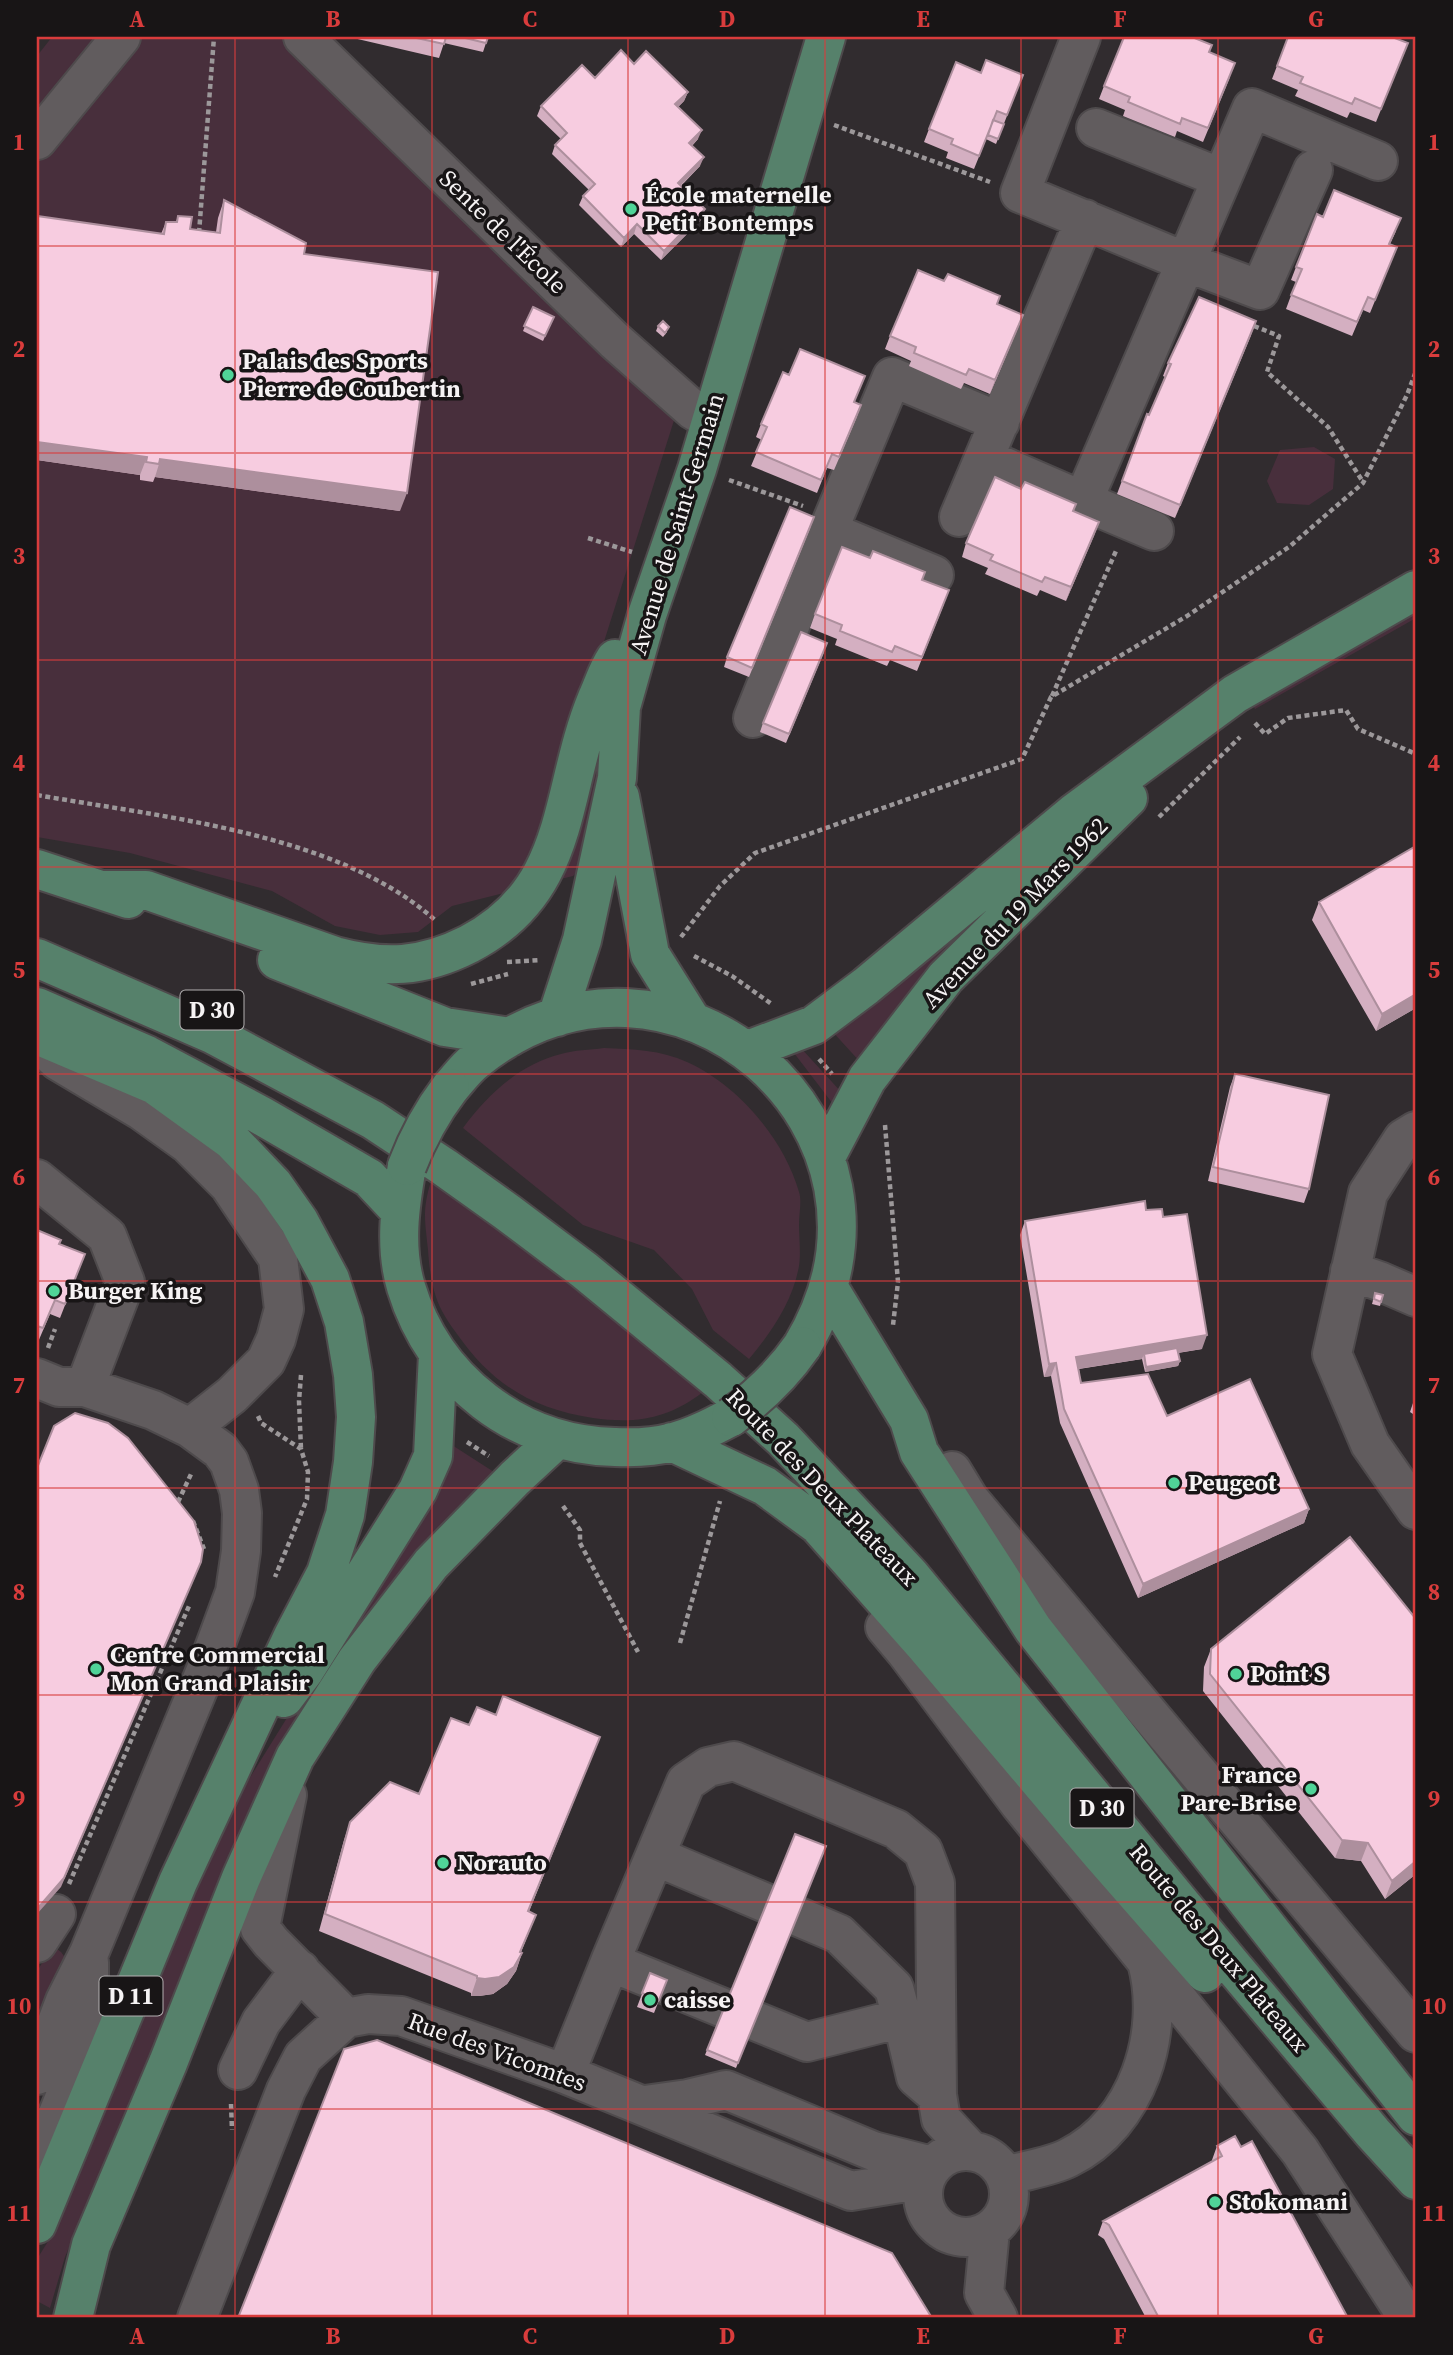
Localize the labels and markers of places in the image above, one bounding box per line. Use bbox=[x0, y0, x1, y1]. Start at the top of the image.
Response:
place label: École maternelle Petit Bontemps bbox=[645, 178, 832, 239]
marker: École maternelle Petit Bontemps bbox=[623, 201, 639, 217]
place label: Palais des Sports Pierre de Coubertin bbox=[242, 344, 461, 405]
marker: Palais des Sports Pierre de Coubertin bbox=[220, 367, 236, 383]
place label: Burger King bbox=[68, 1274, 202, 1307]
marker: Burger King bbox=[46, 1283, 62, 1299]
place label: Peugeot bbox=[1188, 1466, 1277, 1499]
marker: Peugeot bbox=[1166, 1475, 1182, 1491]
place label: Centre Commercial Mon Grand Plaisir bbox=[110, 1638, 325, 1699]
place label: Point S bbox=[1250, 1657, 1327, 1690]
marker: Centre Commercial Mon Grand Plaisir bbox=[88, 1661, 104, 1677]
marker: Point S bbox=[1228, 1666, 1244, 1682]
place label: France Pare-Brise bbox=[1181, 1758, 1297, 1819]
marker: France Pare-Brise bbox=[1303, 1781, 1319, 1797]
place label: Norauto bbox=[457, 1846, 547, 1879]
marker: Norauto bbox=[435, 1855, 451, 1871]
place label: caisse bbox=[664, 1983, 731, 2016]
marker: caisse bbox=[642, 1992, 658, 2008]
place label: Stokomani bbox=[1229, 2185, 1348, 2218]
marker: Stokomani bbox=[1207, 2194, 1223, 2210]

